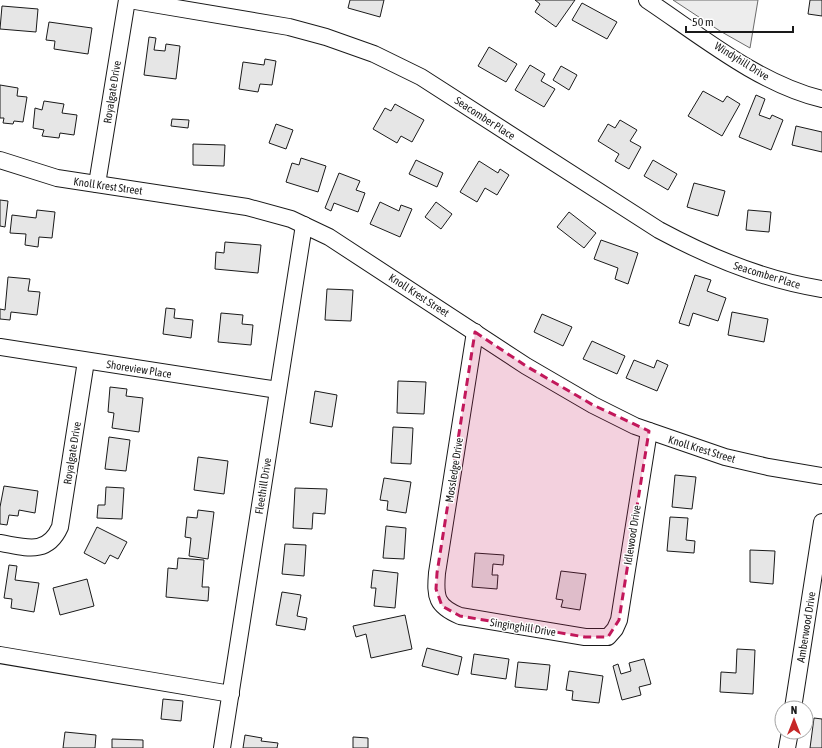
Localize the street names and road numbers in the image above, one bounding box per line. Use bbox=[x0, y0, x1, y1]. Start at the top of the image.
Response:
street label: Windyhill Drive bbox=[712, 39, 772, 83]
street label: Royalgate Drive bbox=[101, 60, 123, 124]
street label: Seacomber Place bbox=[453, 94, 517, 142]
street label: Knoll Krest Street bbox=[73, 175, 143, 197]
street label: Seacomber Place bbox=[732, 259, 802, 291]
street label: Knoll Krest Street bbox=[387, 271, 451, 319]
street label: Shoreview Place bbox=[106, 358, 172, 380]
street label: Royalgate Drive bbox=[61, 421, 83, 485]
street label: Knoll Krest Street bbox=[667, 433, 737, 465]
street label: Mossledge Drive bbox=[443, 437, 465, 503]
street label: Fleethill Drive bbox=[253, 457, 273, 515]
street label: Idlewood Drive bbox=[621, 504, 643, 566]
street label: Amberwood Drive bbox=[794, 591, 818, 663]
street label: Singinghill Drive bbox=[489, 616, 557, 638]

